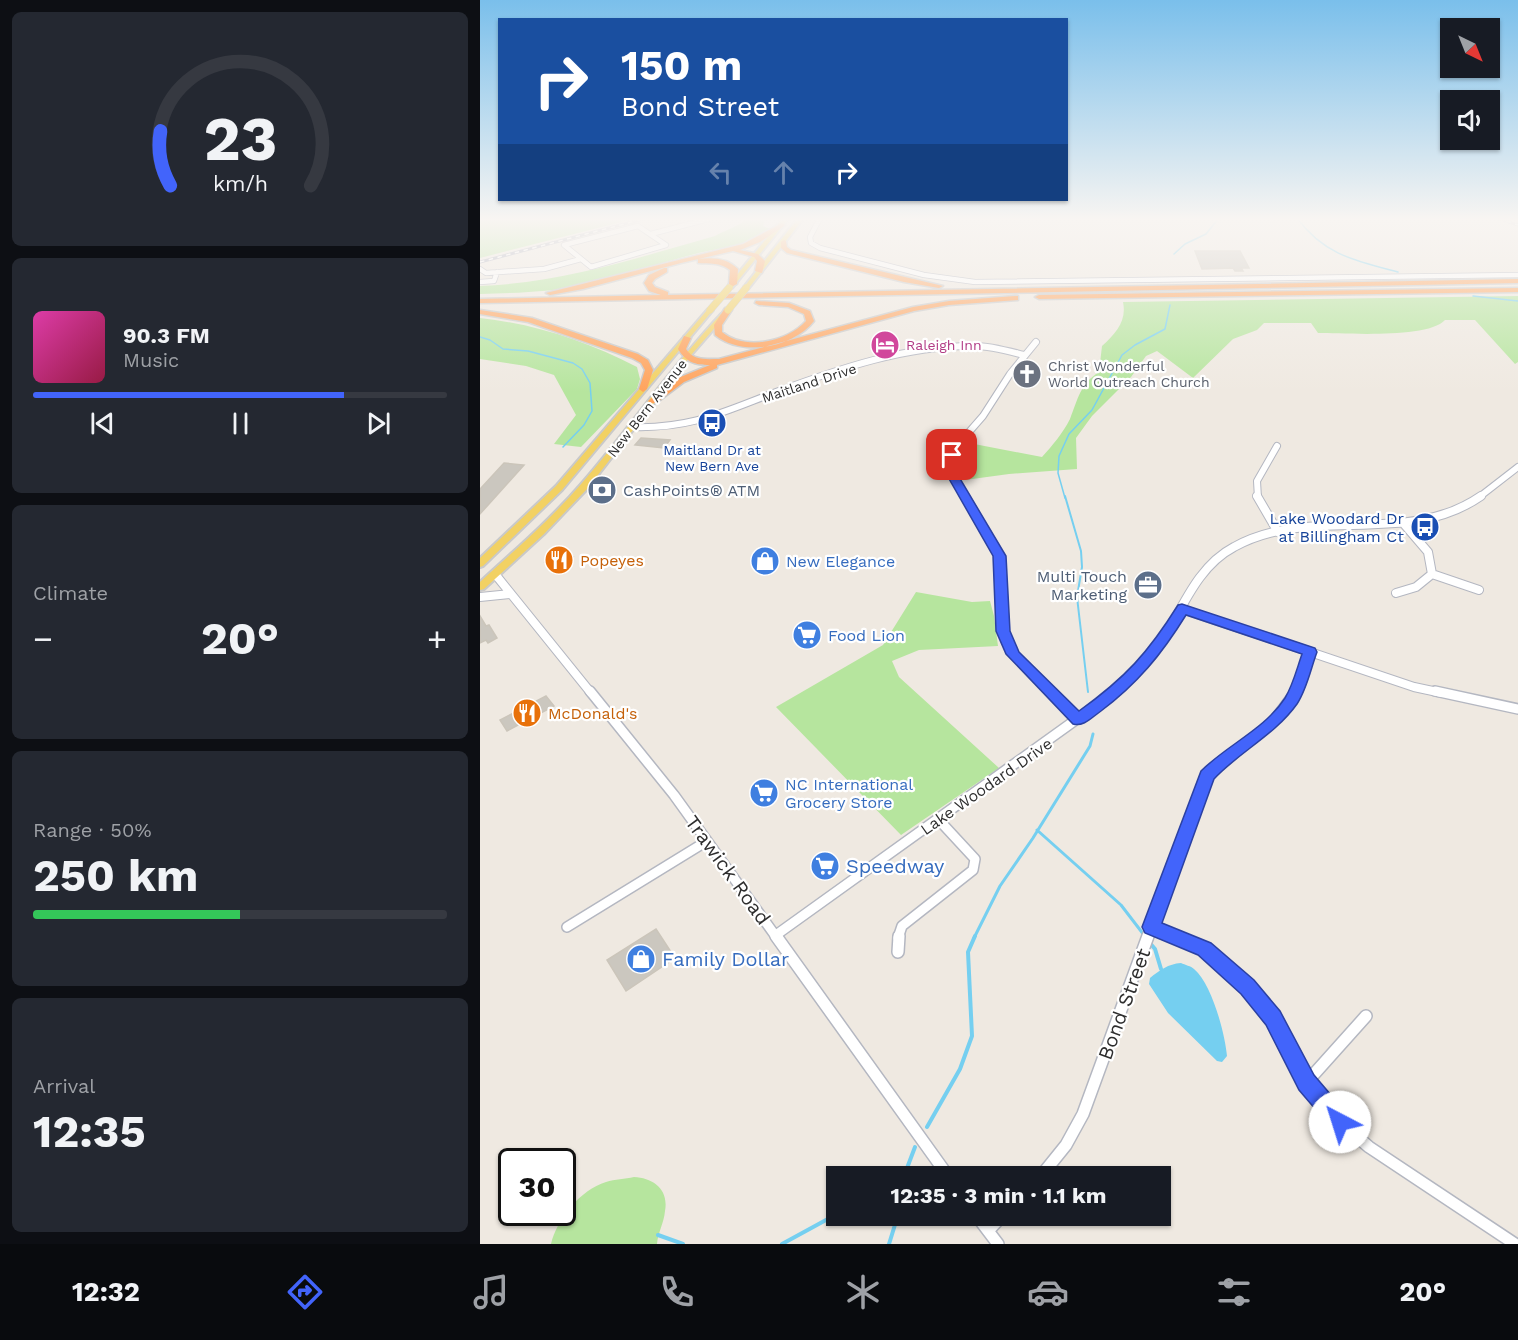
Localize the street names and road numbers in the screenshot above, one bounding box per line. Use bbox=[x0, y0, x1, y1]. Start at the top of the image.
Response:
street label: New Bern Avenue bbox=[604, 356, 690, 460]
street label: Maitland Drive bbox=[760, 360, 858, 406]
street label: Lake Woodard Drive bbox=[917, 734, 1056, 839]
street label: Trawick Road bbox=[680, 811, 776, 929]
street label: Bond Street bbox=[1093, 944, 1155, 1063]

